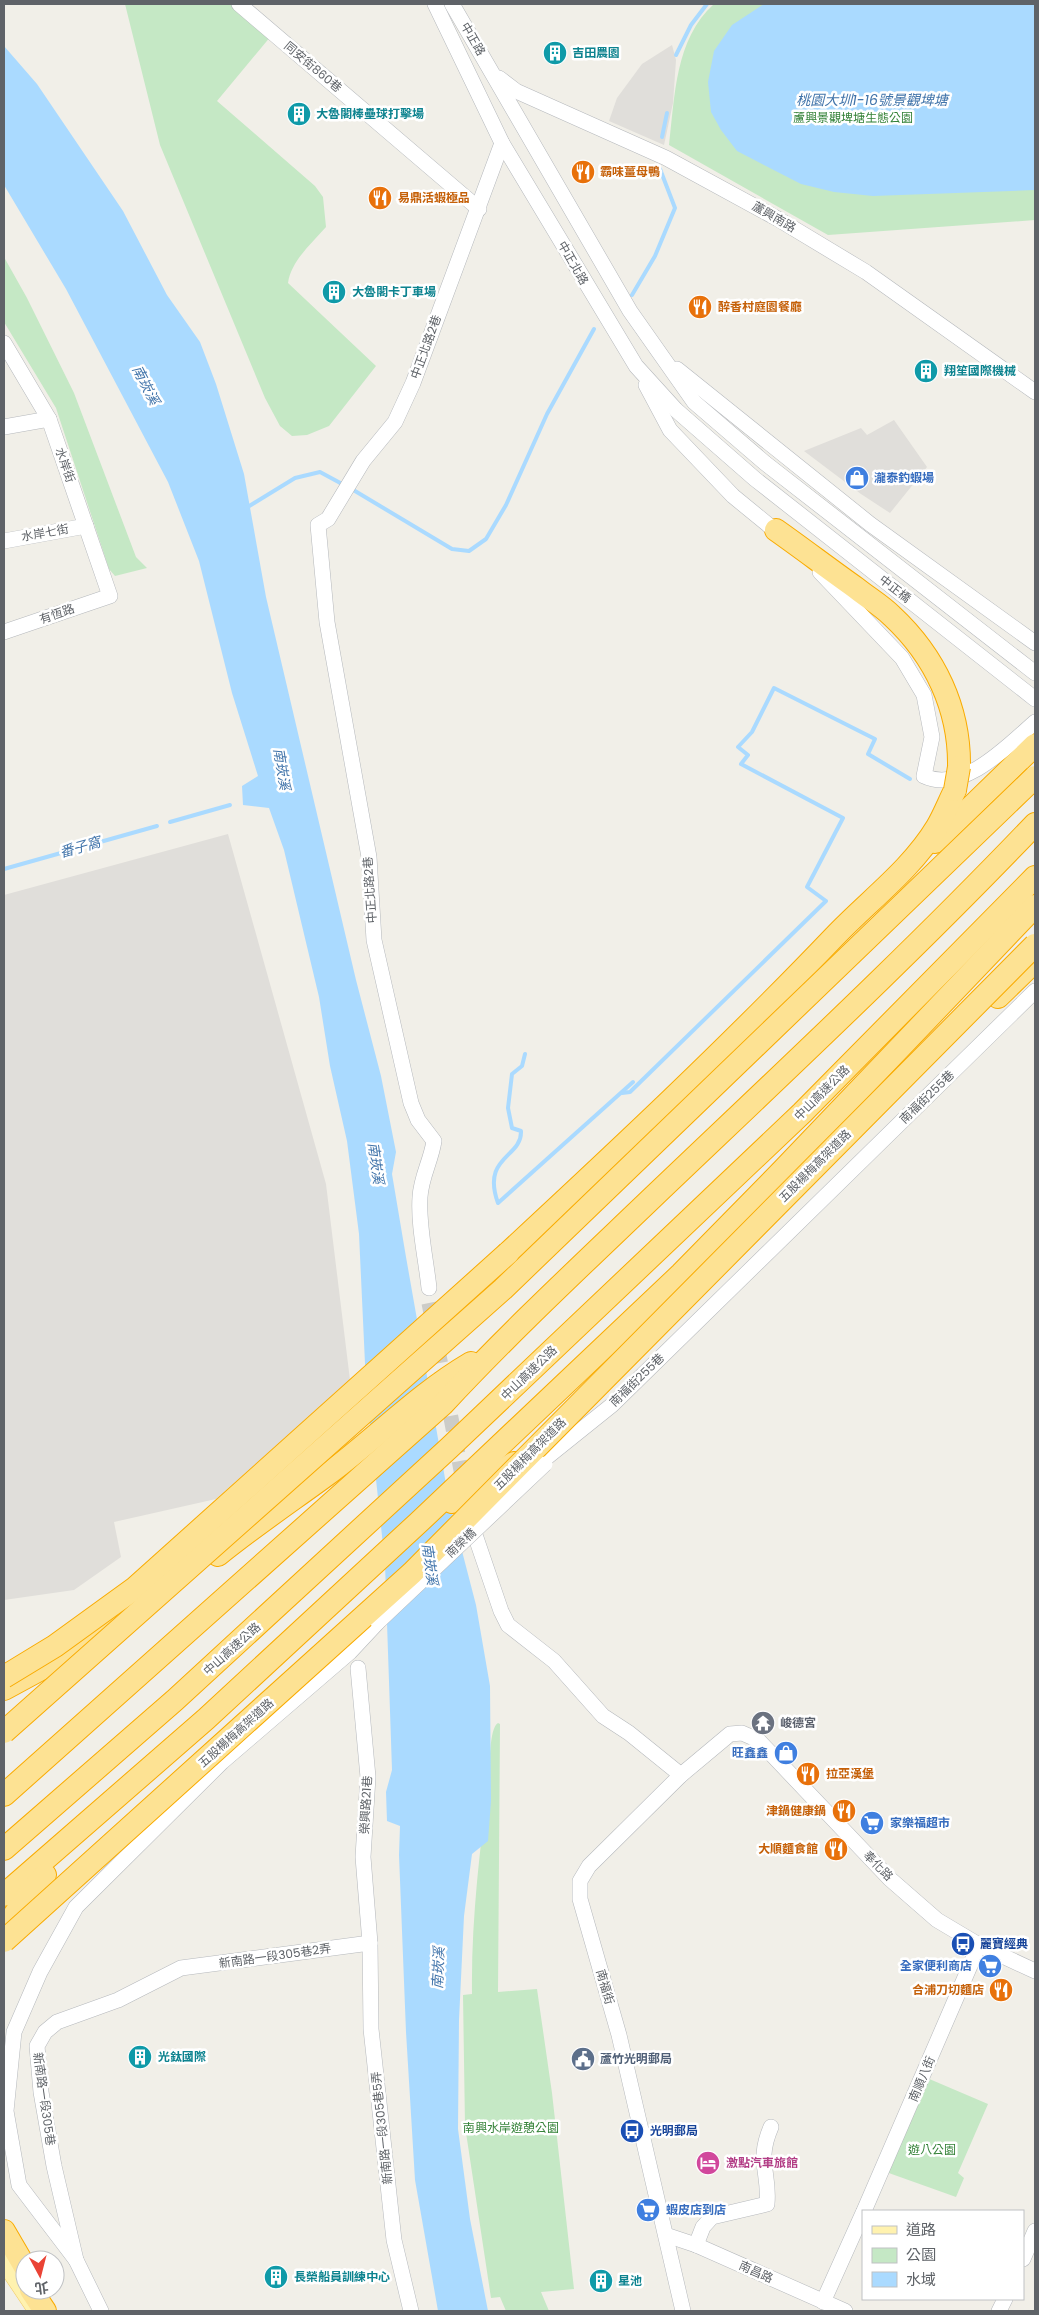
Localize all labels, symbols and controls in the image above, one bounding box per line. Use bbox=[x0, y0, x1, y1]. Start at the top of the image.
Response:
street label: 中正路 bbox=[457, 19, 490, 59]
street label: 同安街860巷 bbox=[281, 37, 346, 96]
building icon: 吉田農園 bbox=[542, 40, 568, 66]
place label: 吉田農園 bbox=[572, 44, 620, 61]
water label: 桃園大圳1-16號景觀埤塘 bbox=[796, 90, 950, 110]
building icon: 大魯閣棒壘球打擊場 bbox=[286, 101, 312, 127]
place label: 大魯閣棒壘球打擊場 bbox=[316, 105, 424, 122]
park label: 蘆興景觀埤塘生態公園 bbox=[793, 109, 913, 126]
restaurant icon: 霸味薑母鴨 bbox=[570, 159, 596, 185]
place label: 霸味薑母鴨 bbox=[600, 163, 660, 180]
restaurant icon: 易鼎活蝦極品 bbox=[367, 185, 393, 211]
place label: 易鼎活蝦極品 bbox=[398, 189, 470, 206]
street label: 蘆興南路 bbox=[749, 197, 799, 236]
street label: 中正北路 bbox=[554, 238, 593, 288]
building icon: 大魯閣卡丁車場 bbox=[321, 279, 347, 305]
place label: 大魯閣卡丁車場 bbox=[352, 283, 436, 300]
restaurant icon: 醉香村庭園餐廳 bbox=[687, 294, 713, 320]
place label: 醉香村庭園餐廳 bbox=[718, 298, 802, 315]
street label: 中正北路2巷 bbox=[406, 312, 445, 381]
building icon: 翔笙國際機械 bbox=[913, 358, 939, 384]
water label: 南崁溪 bbox=[128, 362, 165, 410]
place label: 翔笙國際機械 bbox=[944, 362, 1016, 379]
street label: 水岸街 bbox=[52, 445, 79, 485]
shop icon: 瀧泰釣蝦場 bbox=[844, 465, 870, 491]
place label: 瀧泰釣蝦場 bbox=[874, 469, 934, 486]
street label: 水岸七街 bbox=[20, 520, 70, 545]
street label: 中正橋 bbox=[876, 571, 915, 606]
street label: 有恆路 bbox=[37, 600, 77, 627]
water label: 南崁溪 bbox=[269, 747, 295, 793]
water label: 番子窩 bbox=[57, 831, 105, 862]
street label: 中正北路2巷 bbox=[359, 856, 380, 924]
street label: 中山高速公路 bbox=[790, 1061, 853, 1124]
street label: 南福街255巷 bbox=[896, 1066, 958, 1127]
street label: 五股楊梅高架道路 bbox=[775, 1126, 855, 1206]
water label: 南崁溪 bbox=[363, 1141, 389, 1187]
street label: 中山高速公路 bbox=[497, 1342, 560, 1404]
street label: 南福街255巷 bbox=[606, 1349, 668, 1410]
street label: 五股楊梅高架道路 bbox=[490, 1414, 570, 1494]
street label: 南榮橋 bbox=[442, 1524, 480, 1561]
water label: 南崁溪 bbox=[417, 1542, 443, 1588]
street label: 中山高速公路 bbox=[199, 1618, 264, 1679]
street label: 五股楊梅高架道路 bbox=[194, 1694, 277, 1771]
temple icon: 峻德宮 bbox=[750, 1710, 776, 1736]
place label: 峻德宮 bbox=[780, 1714, 816, 1731]
shop icon: 旺鑫鑫 bbox=[773, 1740, 799, 1766]
place label: 旺鑫鑫 bbox=[732, 1744, 768, 1761]
restaurant icon: 拉亞漢堡 bbox=[795, 1761, 821, 1787]
place label: 拉亞漢堡 bbox=[826, 1765, 874, 1782]
street label: 榮興路21巷 bbox=[355, 1775, 376, 1835]
restaurant icon: 津鍋健康鍋 bbox=[831, 1798, 857, 1824]
place label: 津鍋健康鍋 bbox=[766, 1802, 826, 1819]
supermarket icon: 家樂福超市 bbox=[859, 1810, 885, 1836]
place label: 家樂福超市 bbox=[890, 1814, 950, 1831]
restaurant icon: 大順麵食館 bbox=[823, 1836, 849, 1862]
place label: 大順麵食館 bbox=[758, 1840, 818, 1857]
street label: 奉化路 bbox=[860, 1847, 897, 1884]
bus stop icon: 麗寶經典 bbox=[950, 1931, 976, 1957]
place label: 麗寶經典 bbox=[980, 1935, 1028, 1952]
street label: 新南路一段305巷2弄 bbox=[218, 1939, 332, 1972]
water label: 南崁溪 bbox=[427, 1945, 449, 1989]
supermarket icon: 全家便利商店 bbox=[977, 1953, 1003, 1979]
place label: 全家便利商店 bbox=[900, 1957, 972, 1974]
street label: 南福街 bbox=[592, 1967, 619, 2007]
restaurant icon: 合浦刀切麵店 bbox=[988, 1977, 1014, 2003]
place label: 合浦刀切麵店 bbox=[912, 1981, 984, 1998]
building icon: 光鈦國際 bbox=[127, 2044, 153, 2070]
public building icon: 蘆竹光明郵局 bbox=[570, 2046, 596, 2072]
place label: 光鈦國際 bbox=[158, 2048, 206, 2065]
place label: 蘆竹光明郵局 bbox=[600, 2050, 672, 2067]
street label: 新南路一段305巷 bbox=[30, 2051, 59, 2147]
street label: 南順八街 bbox=[904, 2053, 939, 2104]
street label: 新南路一段305巷5弄 bbox=[367, 2071, 396, 2185]
bus stop icon: 光明郵局 bbox=[619, 2118, 645, 2144]
park label: 南興水岸遊憩公園 bbox=[463, 2119, 559, 2136]
place label: 光明郵局 bbox=[650, 2122, 698, 2139]
park label: 遊八公園 bbox=[908, 2141, 956, 2158]
hotel icon: 激點汽車旅館 bbox=[695, 2150, 721, 2176]
place label: 激點汽車旅館 bbox=[726, 2154, 798, 2171]
supermarket icon: 蝦皮店到店 bbox=[635, 2197, 661, 2223]
place label: 蝦皮店到店 bbox=[666, 2201, 726, 2218]
legend bbox=[862, 2210, 1024, 2300]
text: 道路 bbox=[906, 2219, 936, 2240]
text: 公園 bbox=[906, 2244, 936, 2265]
north arrow bbox=[15, 2250, 65, 2300]
street label: 南昌路 bbox=[736, 2256, 776, 2287]
building icon: 長榮船員訓練中心 bbox=[263, 2264, 289, 2290]
place label: 長榮船員訓練中心 bbox=[294, 2268, 390, 2285]
building icon: 星池 bbox=[588, 2268, 614, 2294]
text: 水域 bbox=[906, 2269, 936, 2290]
place label: 星池 bbox=[618, 2272, 642, 2289]
text: 北 bbox=[33, 2277, 50, 2299]

